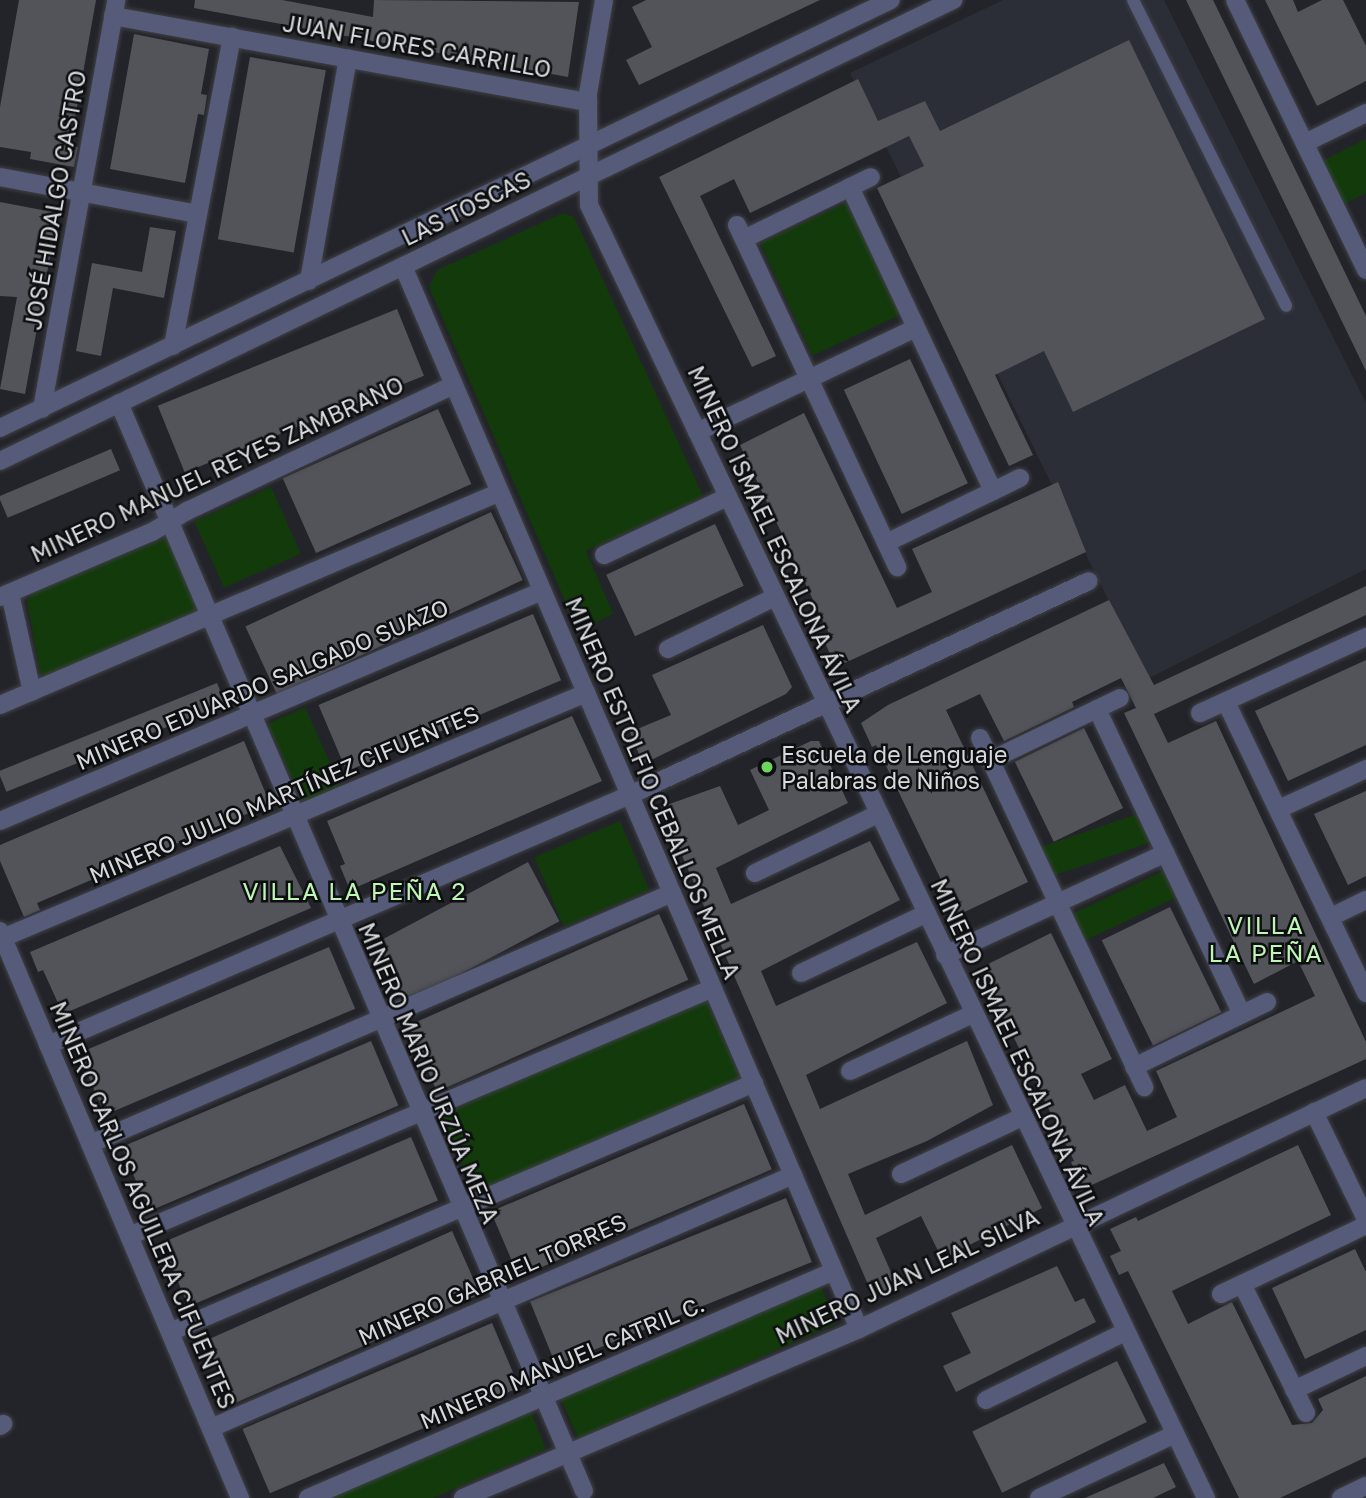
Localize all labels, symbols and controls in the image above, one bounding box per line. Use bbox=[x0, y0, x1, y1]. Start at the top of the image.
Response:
street label: JUAN FLORES CARRILLO bbox=[281, 9, 553, 83]
street label: JOSÉ HIDALGO CASTRO bbox=[19, 68, 91, 332]
street label: LAS TOSCAS bbox=[397, 165, 535, 251]
street label: MINERO ISMAEL ESCALONA ÁVILA bbox=[682, 361, 868, 717]
street label: MINERO MANUEL REYES ZAMBRANO bbox=[26, 370, 408, 568]
street label: MINERO EDUARDO SALGADO SUAZO bbox=[72, 593, 452, 775]
street label: MINERO ESTOLFIO CEBALLOS MELLA bbox=[560, 593, 746, 983]
street label: MINERO JULIO MARTÍNEZ CIFUENTES bbox=[85, 699, 483, 889]
place label: Escuela de Lenguaje Palabras de Niños bbox=[781, 740, 1007, 794]
marker: Escuela de Lenguaje Palabras de Niños bbox=[759, 759, 775, 775]
street label: MINERO ISMAEL ESCALONA ÁVILA bbox=[925, 874, 1111, 1230]
district label: VILLA LA PEÑA 2 bbox=[244, 877, 466, 905]
district label: VILLA LA PEÑA bbox=[1209, 911, 1323, 967]
street label: MINERO MARIO URZÚA MEZA bbox=[353, 918, 505, 1228]
street label: MINERO CARLOS AGUILERA CIFUENTES bbox=[44, 997, 242, 1413]
street label: MINERO JUAN LEAL SILVA bbox=[771, 1203, 1043, 1349]
street label: MINERO GABRIEL TORRES bbox=[354, 1207, 630, 1351]
street label: MINERO MANUEL CATRIL C. bbox=[416, 1289, 708, 1435]

